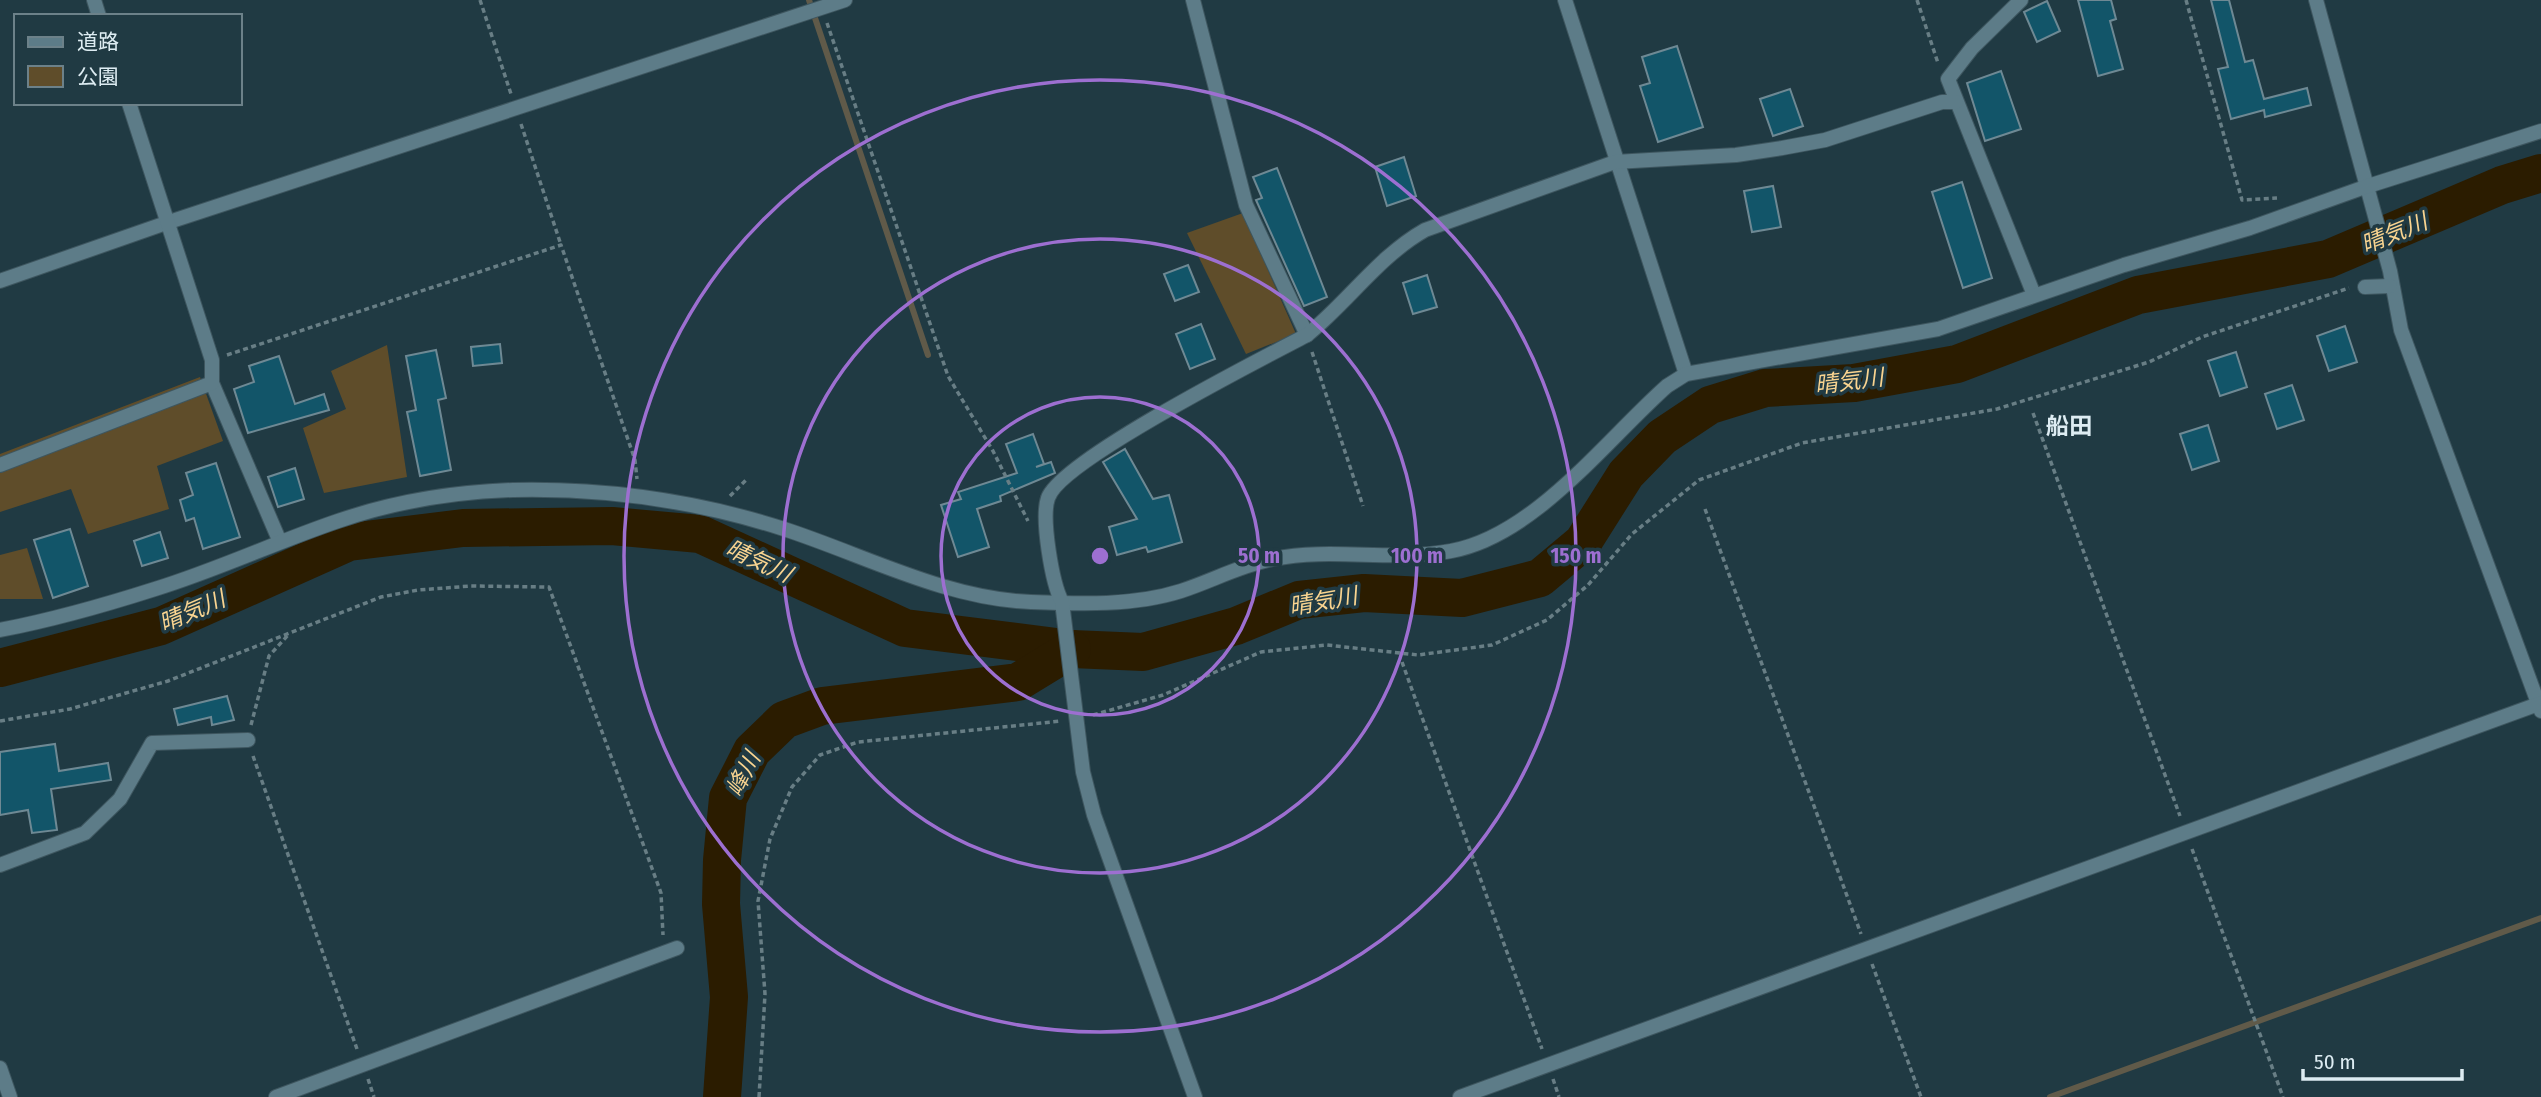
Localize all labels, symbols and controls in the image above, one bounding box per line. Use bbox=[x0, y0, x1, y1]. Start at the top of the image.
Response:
legend bbox=[14, 14, 242, 105]
text: 道路 bbox=[77, 29, 119, 55]
text: 公園 bbox=[77, 64, 119, 90]
water label: 晴気川 bbox=[2357, 206, 2434, 259]
water label: 晴気川 bbox=[1813, 363, 1888, 399]
district label: 船田 bbox=[2046, 412, 2092, 440]
water label: 晴気川 bbox=[722, 534, 799, 590]
text: 50 m bbox=[1238, 543, 1280, 569]
text: 100 m bbox=[1391, 543, 1443, 569]
text: 150 m bbox=[1550, 543, 1602, 569]
centre of rings bbox=[1088, 544, 1112, 568]
water label: 晴気川 bbox=[1287, 581, 1362, 621]
water label: 晴気川 bbox=[155, 583, 232, 637]
water label: 峰川 bbox=[720, 744, 767, 801]
scale bar bbox=[2303, 1038, 2462, 1082]
text: 50 m bbox=[2314, 1049, 2356, 1075]

